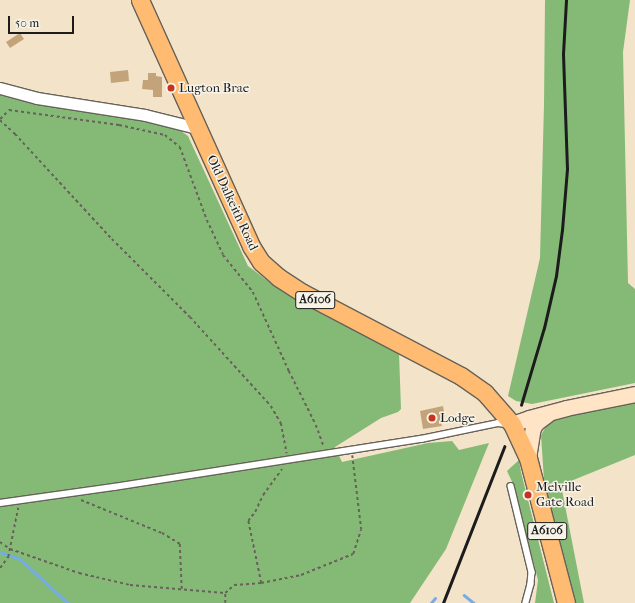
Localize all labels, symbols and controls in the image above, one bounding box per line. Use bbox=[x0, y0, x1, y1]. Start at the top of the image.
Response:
scale bar bbox=[10, 8, 76, 34]
text: 50 m bbox=[15, 16, 39, 30]
place label: Lugton Brae bbox=[179, 80, 249, 96]
marker: Lugton Brae bbox=[166, 83, 176, 93]
street label: Old Dalkeith Road bbox=[203, 153, 261, 253]
road number: A6106 bbox=[295, 290, 335, 310]
place label: Lodge bbox=[440, 410, 475, 426]
marker: Lodge bbox=[427, 413, 437, 423]
place label: Melville Gate Road bbox=[536, 480, 594, 511]
marker: Melville Gate Road bbox=[523, 490, 533, 500]
road number: A6106 bbox=[527, 521, 567, 541]

